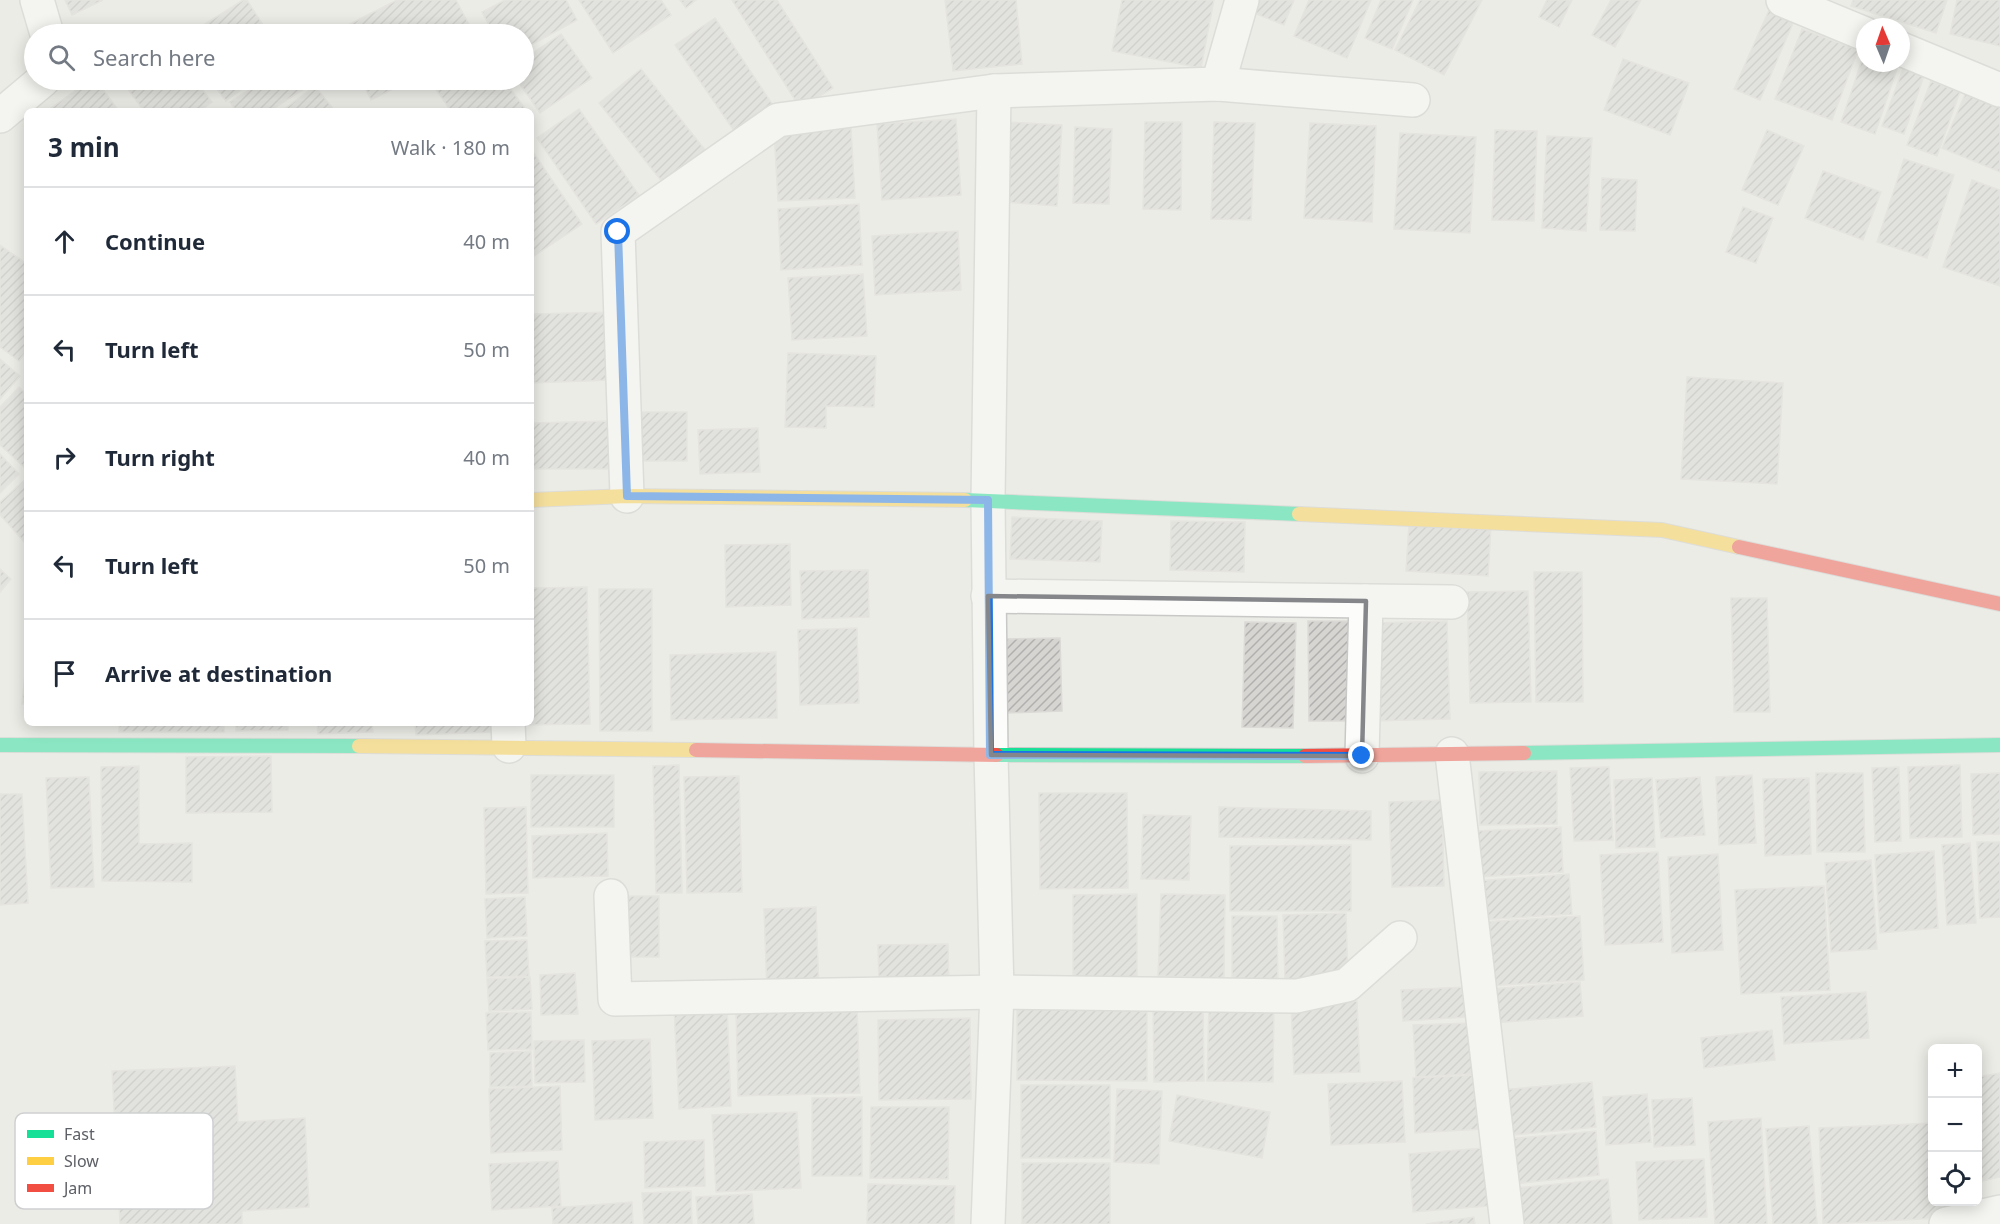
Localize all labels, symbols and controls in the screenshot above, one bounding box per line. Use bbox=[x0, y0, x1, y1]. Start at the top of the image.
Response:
north arrow bbox=[1856, 18, 1910, 72]
search box bbox=[24, 24, 534, 90]
icon: search bbox=[45, 41, 78, 74]
text: Search here bbox=[93, 42, 215, 72]
text: 3 min bbox=[48, 129, 120, 165]
text: Walk · 180 m bbox=[391, 134, 510, 161]
route start bbox=[604, 218, 630, 244]
icon: ahead bbox=[48, 225, 81, 258]
text: Continue bbox=[105, 226, 205, 256]
text: 40 m bbox=[463, 228, 510, 255]
icon: left bbox=[48, 333, 81, 366]
text: Turn left bbox=[105, 334, 199, 364]
text: 50 m bbox=[463, 336, 510, 363]
icon: right bbox=[48, 441, 81, 474]
text: Turn right bbox=[105, 442, 215, 472]
text: 40 m bbox=[463, 444, 510, 471]
icon: left bbox=[48, 549, 81, 582]
text: Turn left bbox=[105, 550, 199, 580]
text: 50 m bbox=[463, 552, 510, 579]
icon: arrive bbox=[48, 657, 81, 690]
text: Arrive at destination bbox=[105, 658, 332, 688]
route end bbox=[1348, 742, 1374, 768]
map controls bbox=[1928, 1044, 1982, 1206]
button: + bbox=[1928, 1044, 1982, 1098]
button: − bbox=[1928, 1098, 1982, 1152]
legend bbox=[15, 1113, 213, 1209]
text: Fast bbox=[64, 1123, 95, 1145]
text: Slow bbox=[64, 1150, 99, 1172]
button: locate bbox=[1928, 1152, 1982, 1206]
text: Jam bbox=[62, 1177, 92, 1199]

